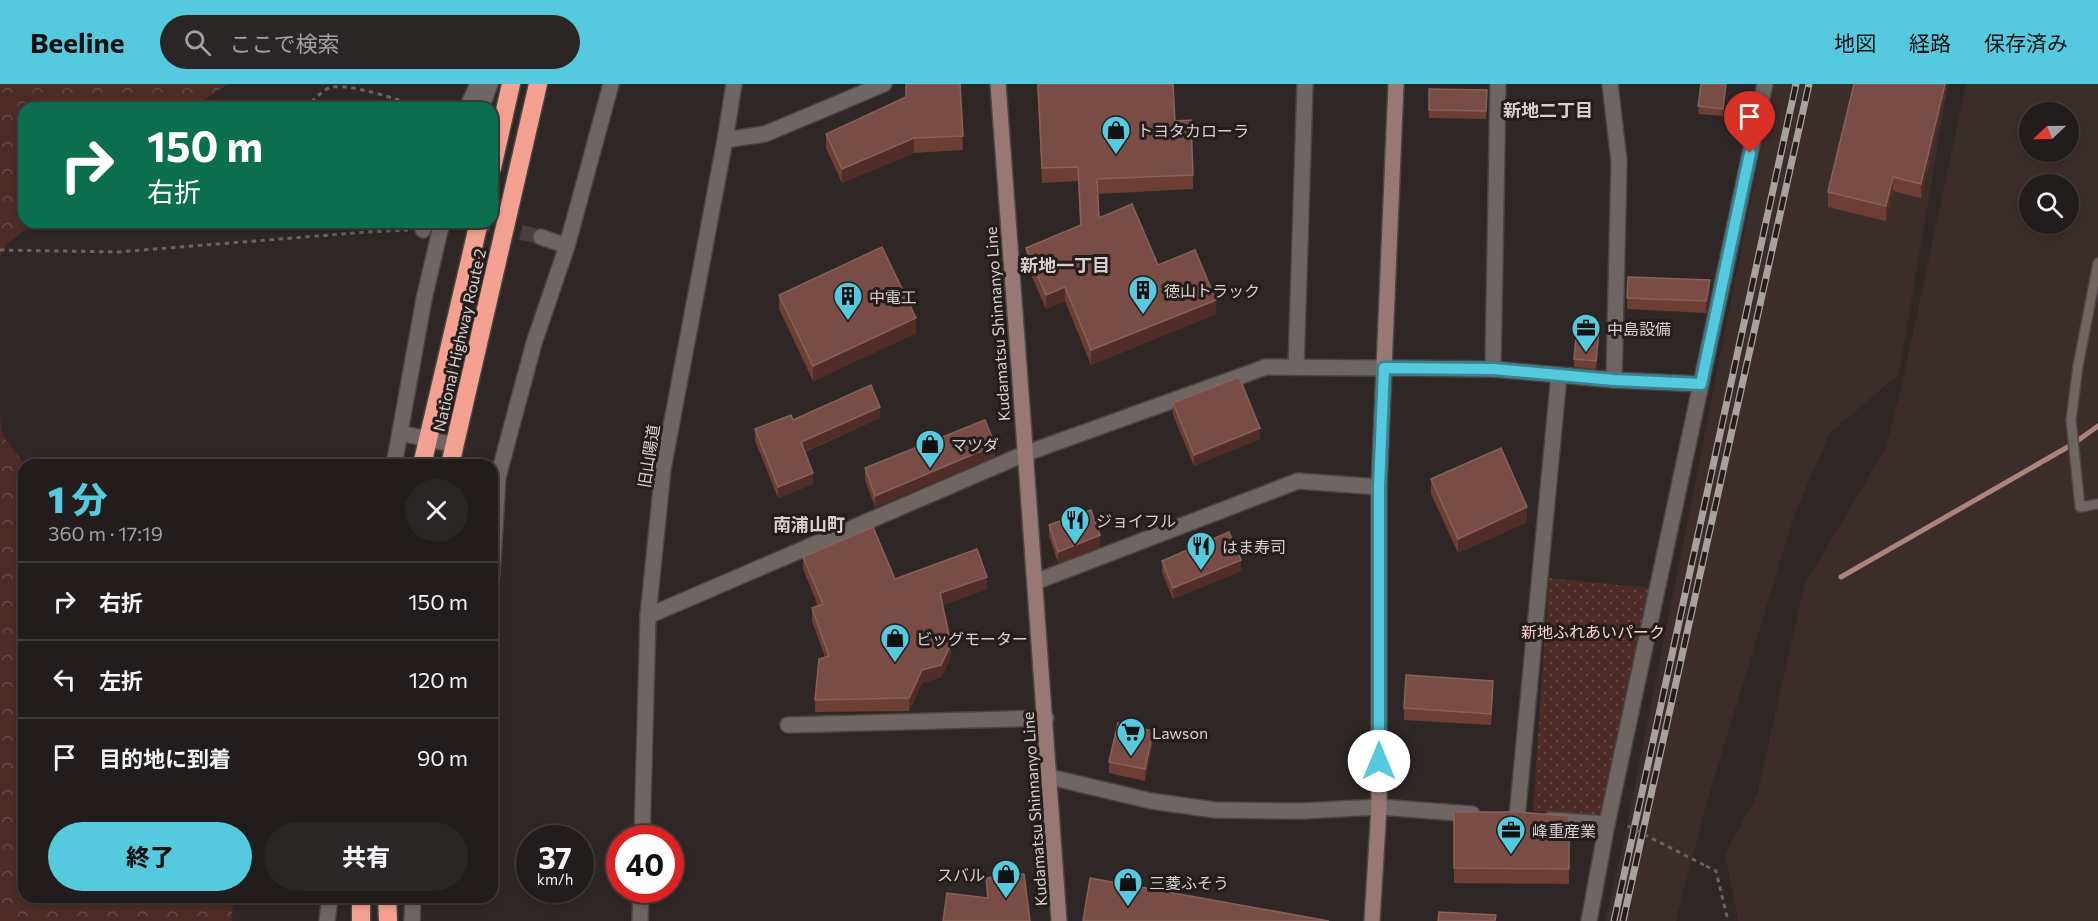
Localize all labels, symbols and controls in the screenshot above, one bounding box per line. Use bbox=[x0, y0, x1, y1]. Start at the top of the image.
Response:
search box bbox=[160, 15, 580, 69]
text: Beeline bbox=[30, 25, 124, 59]
icon: search bbox=[181, 26, 214, 59]
text: ここで検索 bbox=[229, 30, 339, 57]
text: 地図 bbox=[1834, 30, 1876, 55]
text: 経路 bbox=[1909, 30, 1951, 55]
text: 保存済み bbox=[1984, 30, 2068, 55]
pin bbox=[1724, 91, 1775, 153]
district label: 新地二丁目 bbox=[1503, 99, 1593, 121]
icon: arrive bbox=[1733, 100, 1766, 133]
north arrow bbox=[2019, 102, 2079, 162]
map controls bbox=[2019, 102, 2079, 234]
shop icon: トヨタカローラ bbox=[1100, 114, 1132, 156]
text: 150 m bbox=[147, 119, 263, 171]
place label: トヨタカローラ bbox=[1137, 121, 1249, 140]
icon: right bbox=[48, 126, 126, 204]
button: search bbox=[2019, 174, 2079, 234]
text: 右折 bbox=[147, 175, 201, 208]
street label: Kudamatsu Shinnanyo Line bbox=[981, 226, 1013, 422]
street label: National Highway Route 2 bbox=[429, 247, 489, 433]
district label: 新地一丁目 bbox=[1020, 254, 1110, 276]
building icon: 徳山トラック bbox=[1127, 274, 1159, 316]
building icon: 中電工 bbox=[832, 280, 864, 322]
place label: 徳山トラック bbox=[1164, 281, 1260, 300]
place label: 中電工 bbox=[869, 287, 917, 306]
office icon: 中島設備 bbox=[1570, 312, 1602, 354]
place label: 中島設備 bbox=[1607, 319, 1671, 338]
street label: 旧山陽道 bbox=[634, 423, 662, 489]
shop icon: マツダ bbox=[914, 428, 946, 470]
place label: マツダ bbox=[951, 435, 999, 454]
text: 1 分 bbox=[48, 476, 108, 520]
button: close bbox=[405, 479, 468, 542]
restaurant icon: ジョイフル bbox=[1059, 504, 1091, 546]
place label: ジョイフル bbox=[1096, 511, 1176, 530]
district label: 南浦山町 bbox=[773, 513, 845, 535]
text: 360 m · 17:19 bbox=[48, 521, 163, 545]
restaurant icon: はま寿司 bbox=[1185, 530, 1217, 572]
place label: はま寿司 bbox=[1222, 537, 1286, 556]
icon: right bbox=[48, 585, 81, 618]
text: 150 m bbox=[408, 588, 468, 615]
text: 右折 bbox=[99, 589, 143, 616]
shop icon: ビッグモーター bbox=[879, 622, 911, 664]
park label: 新地ふれあいパーク bbox=[1521, 622, 1665, 641]
place label: ビッグモーター bbox=[916, 629, 1028, 648]
icon: left bbox=[48, 663, 81, 696]
text: 120 m bbox=[409, 666, 468, 693]
text: 左折 bbox=[99, 667, 143, 694]
street label: Kudamatsu Shinnanyo Line bbox=[1018, 711, 1050, 907]
supermarket icon: Lawson bbox=[1115, 716, 1147, 758]
place label: Lawson bbox=[1152, 723, 1208, 742]
position arrow bbox=[1347, 729, 1411, 793]
icon: arrive bbox=[48, 741, 81, 774]
text: 90 m bbox=[417, 744, 468, 771]
text: 目的地に到着 bbox=[99, 745, 231, 772]
office icon: 峰重産業 bbox=[1495, 814, 1527, 856]
place label: 峰重産業 bbox=[1532, 821, 1596, 840]
button: 終了 bbox=[48, 822, 252, 891]
button: 共有 bbox=[264, 822, 468, 891]
speed limit sign: 40 bbox=[606, 825, 684, 903]
text: 37 bbox=[538, 838, 572, 875]
shop icon: スバル bbox=[990, 858, 1022, 900]
place label: スバル bbox=[937, 865, 985, 884]
shop icon: 三菱ふそう bbox=[1112, 866, 1144, 908]
text: km/h bbox=[537, 870, 573, 888]
place label: 三菱ふそう bbox=[1149, 873, 1229, 892]

